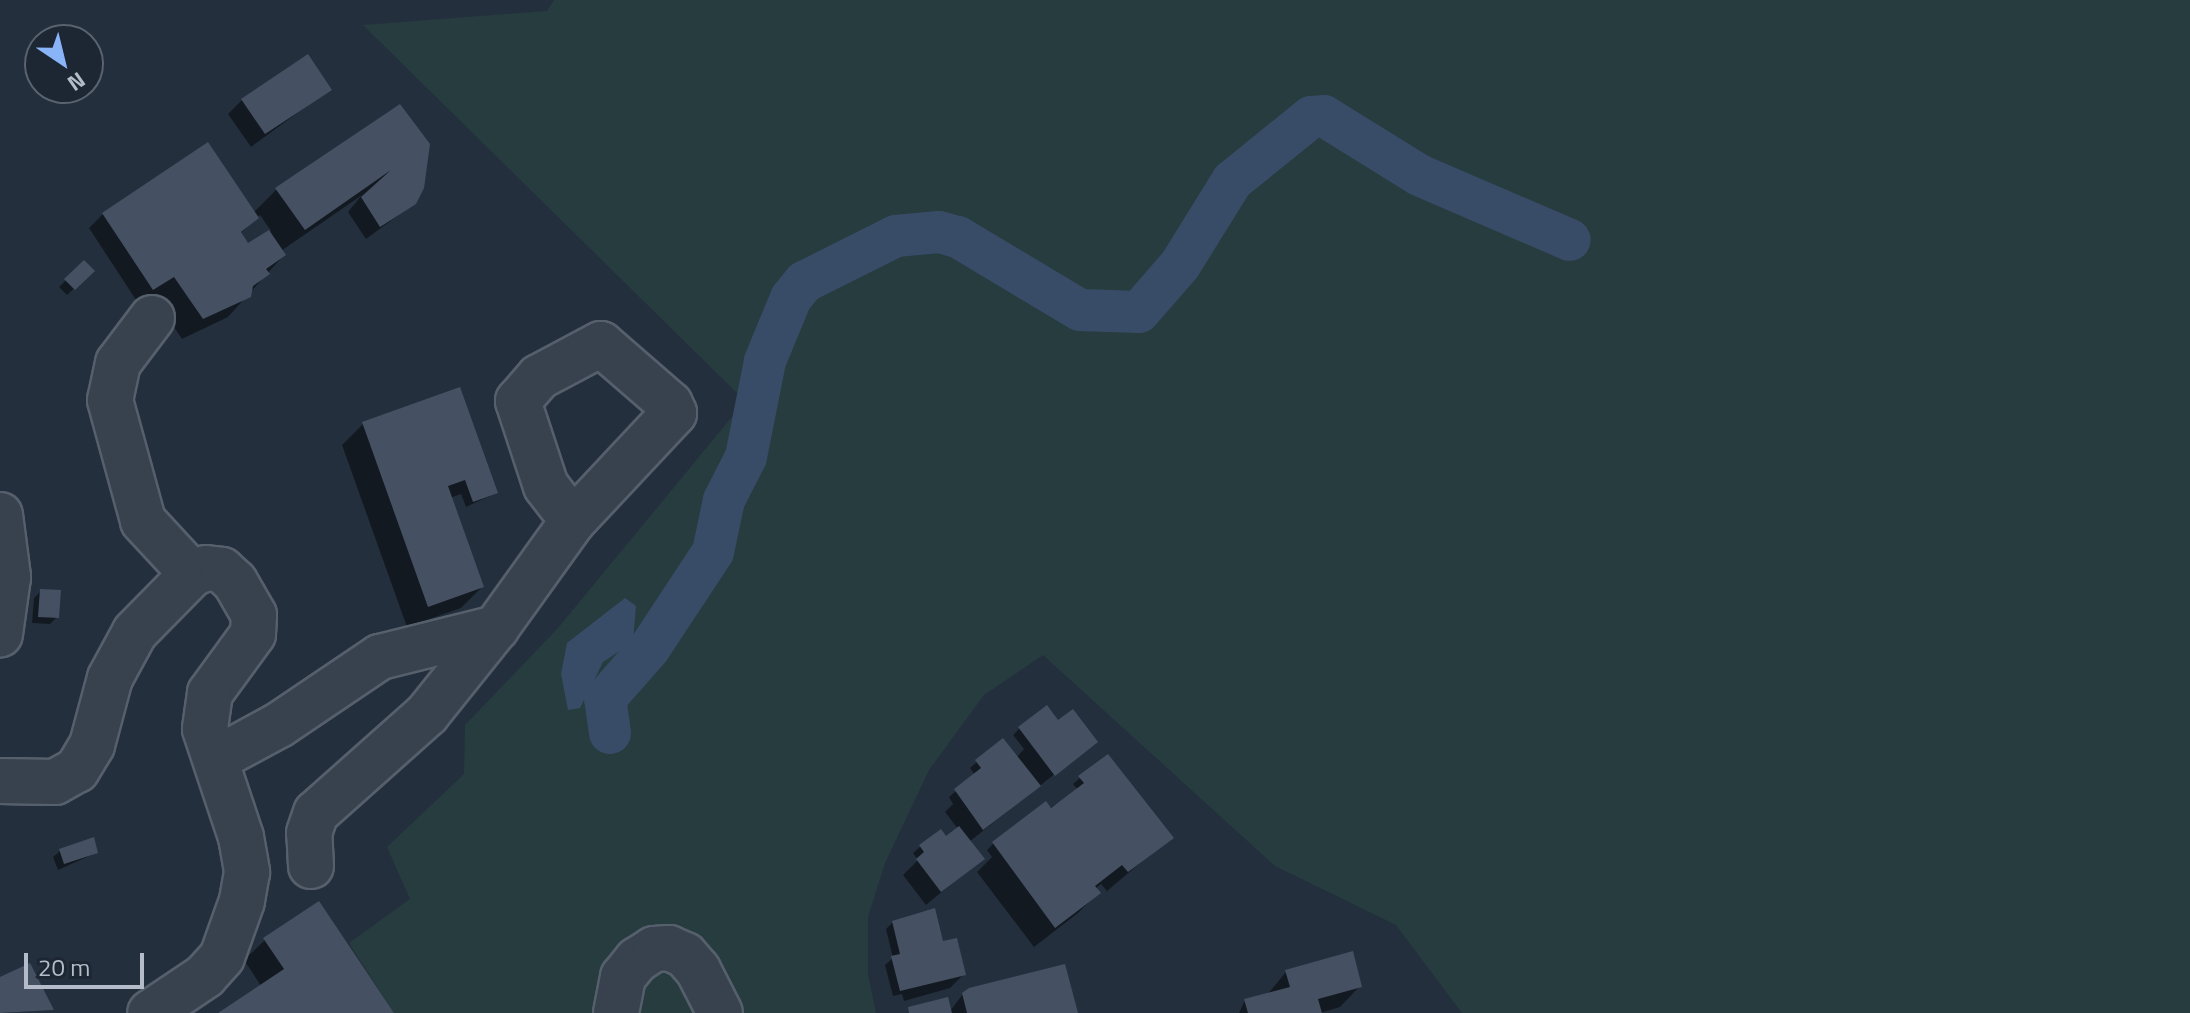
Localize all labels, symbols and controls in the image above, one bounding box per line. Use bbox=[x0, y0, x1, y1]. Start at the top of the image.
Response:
north arrow bbox=[24, 24, 104, 104]
text: N bbox=[61, 64, 93, 100]
scale bar bbox=[28, 937, 148, 987]
text: 20 m bbox=[38, 949, 90, 985]

